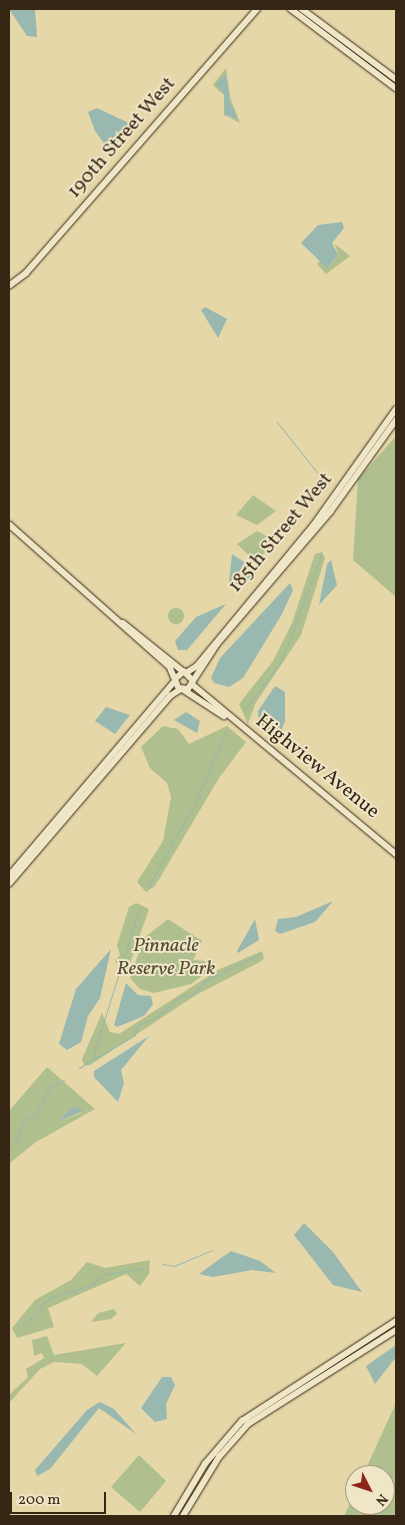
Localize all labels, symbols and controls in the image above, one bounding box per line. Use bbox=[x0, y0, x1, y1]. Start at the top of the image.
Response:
street label: 190th Street West bbox=[63, 72, 181, 204]
street label: 185th Street West bbox=[224, 468, 338, 598]
street label: Highview Avenue bbox=[250, 709, 384, 825]
park label: Pinnacle Reserve Park bbox=[116, 934, 216, 981]
north arrow bbox=[345, 1465, 395, 1515]
scale bar bbox=[12, 1482, 109, 1514]
text: N bbox=[370, 1489, 391, 1510]
text: 200 m bbox=[18, 1490, 61, 1511]

